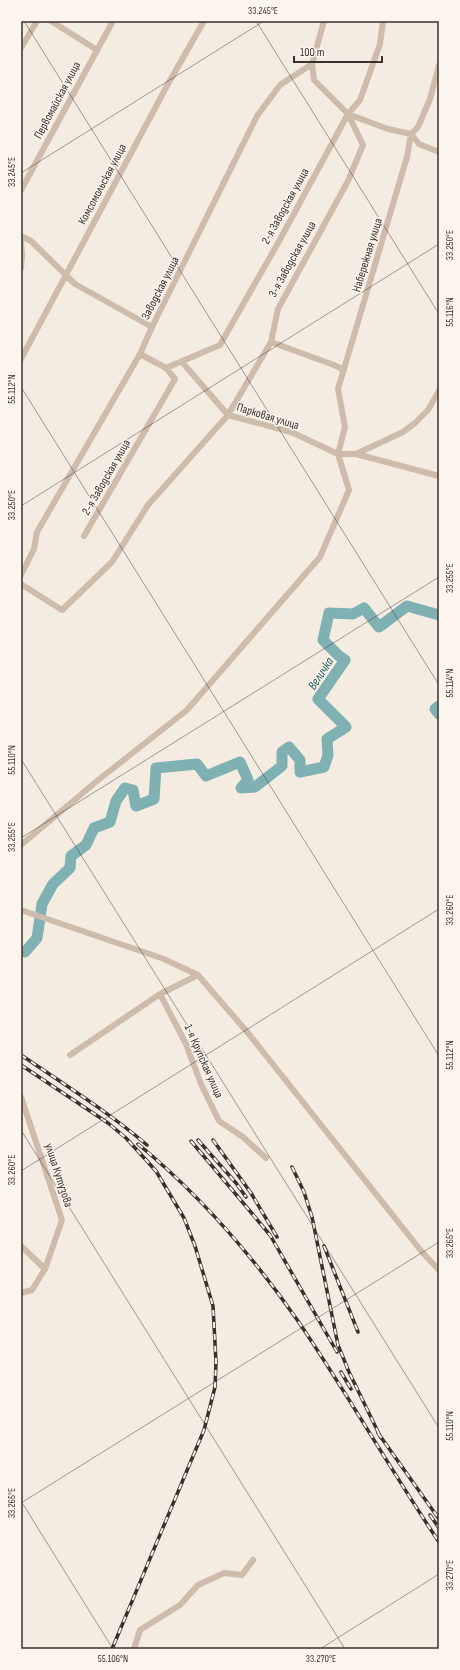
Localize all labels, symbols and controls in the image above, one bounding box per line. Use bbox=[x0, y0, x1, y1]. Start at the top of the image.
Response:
text: 33.245°E bbox=[248, 5, 278, 17]
scale bar bbox=[294, 38, 382, 64]
text: 100 m bbox=[300, 45, 325, 60]
street label: Первомайская улица bbox=[31, 59, 84, 141]
street label: Комсомольская улица bbox=[75, 141, 130, 227]
text: 33.245°E bbox=[6, 157, 18, 187]
street label: 2-я Заводская улица bbox=[258, 165, 313, 247]
street label: Набережная улица bbox=[349, 216, 386, 294]
street label: 3-я Заводская улица bbox=[265, 218, 320, 300]
text: 33.250°E bbox=[444, 230, 456, 260]
street label: Заводская улица bbox=[138, 254, 183, 322]
text: 55.116°N bbox=[444, 297, 456, 327]
text: 55.112°N bbox=[6, 374, 18, 404]
street label: Парковая улица bbox=[235, 400, 301, 433]
street label: 2-я Заводская улица bbox=[79, 436, 134, 518]
text: 33.250°E bbox=[6, 490, 18, 520]
text: 33.255°E bbox=[444, 563, 456, 593]
water label: Величка bbox=[304, 654, 338, 693]
text: 55.114°N bbox=[444, 669, 456, 697]
text: 55.110°N bbox=[6, 745, 18, 775]
text: 33.255°E bbox=[6, 822, 18, 852]
text: 33.260°E bbox=[444, 895, 456, 925]
street label: 1-я Крупская улица bbox=[181, 1022, 227, 1101]
text: 55.112°N bbox=[444, 1040, 456, 1070]
street label: улица Кутузова bbox=[41, 1141, 76, 1209]
text: 33.260°E bbox=[6, 1155, 18, 1185]
text: 33.265°E bbox=[444, 1228, 456, 1258]
text: 55.110°N bbox=[444, 1411, 456, 1441]
text: 33.265°E bbox=[6, 1488, 18, 1518]
text: 33.270°E bbox=[444, 1560, 456, 1590]
text: 55.106°N bbox=[98, 1653, 128, 1665]
text: 33.270°E bbox=[306, 1653, 336, 1665]

